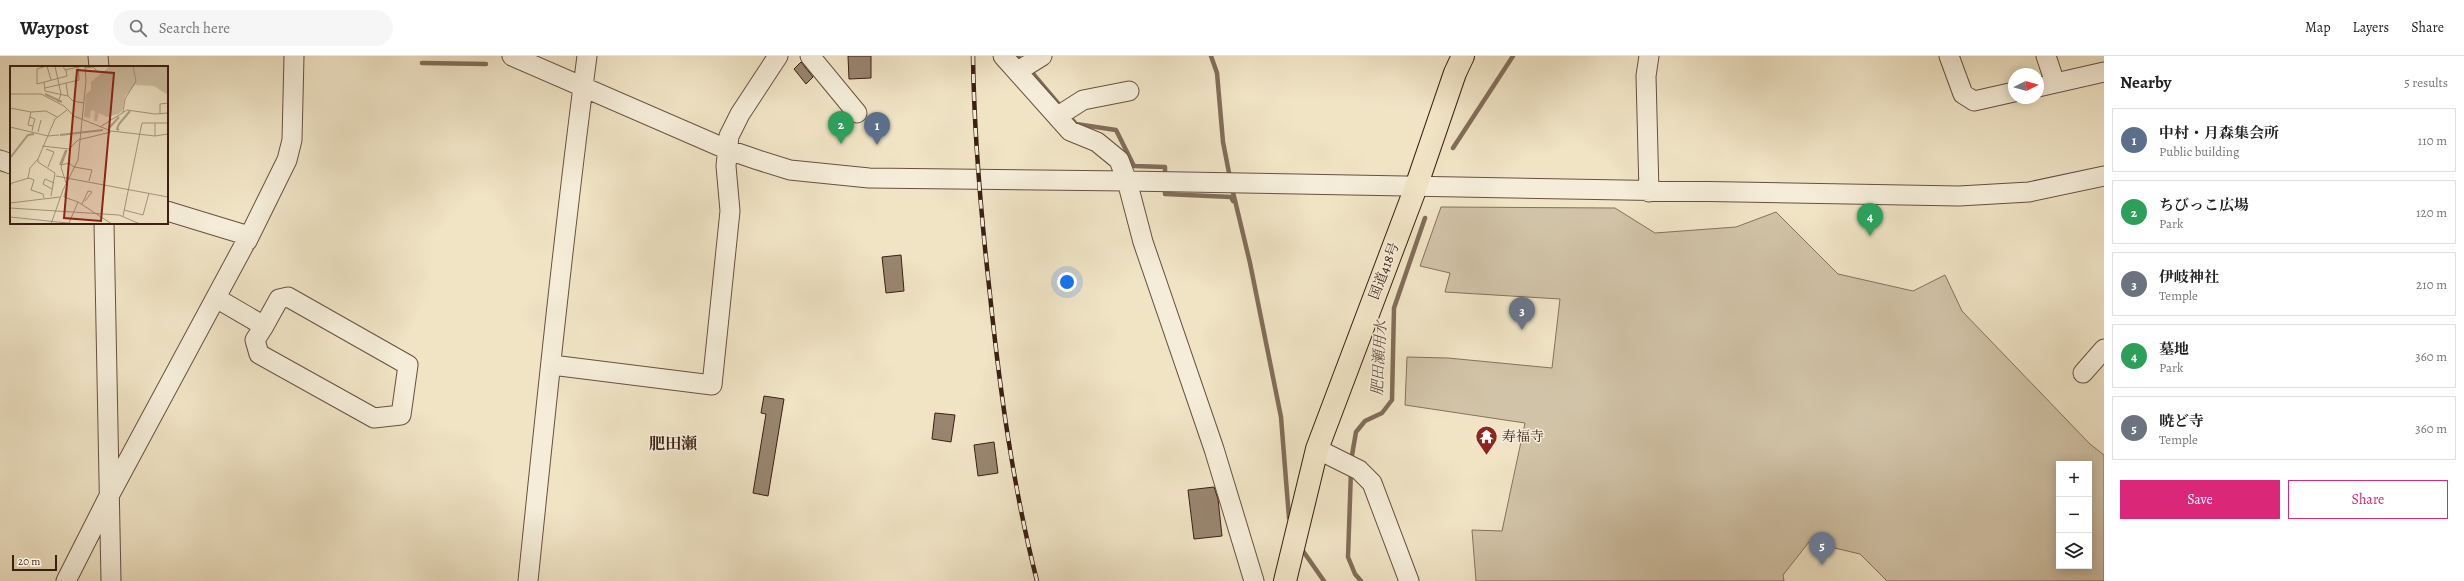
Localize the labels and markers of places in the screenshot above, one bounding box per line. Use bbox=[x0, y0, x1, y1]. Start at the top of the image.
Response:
pin: 2 bbox=[828, 111, 854, 144]
pin: 1 bbox=[864, 112, 890, 145]
pin: 4 bbox=[1857, 203, 1883, 236]
pin: 3 bbox=[1509, 297, 1535, 330]
temple icon: 寿福寺 bbox=[1473, 423, 1499, 456]
place label: 寿福寺 bbox=[1502, 427, 1544, 446]
pin: 5 bbox=[1809, 532, 1835, 565]

